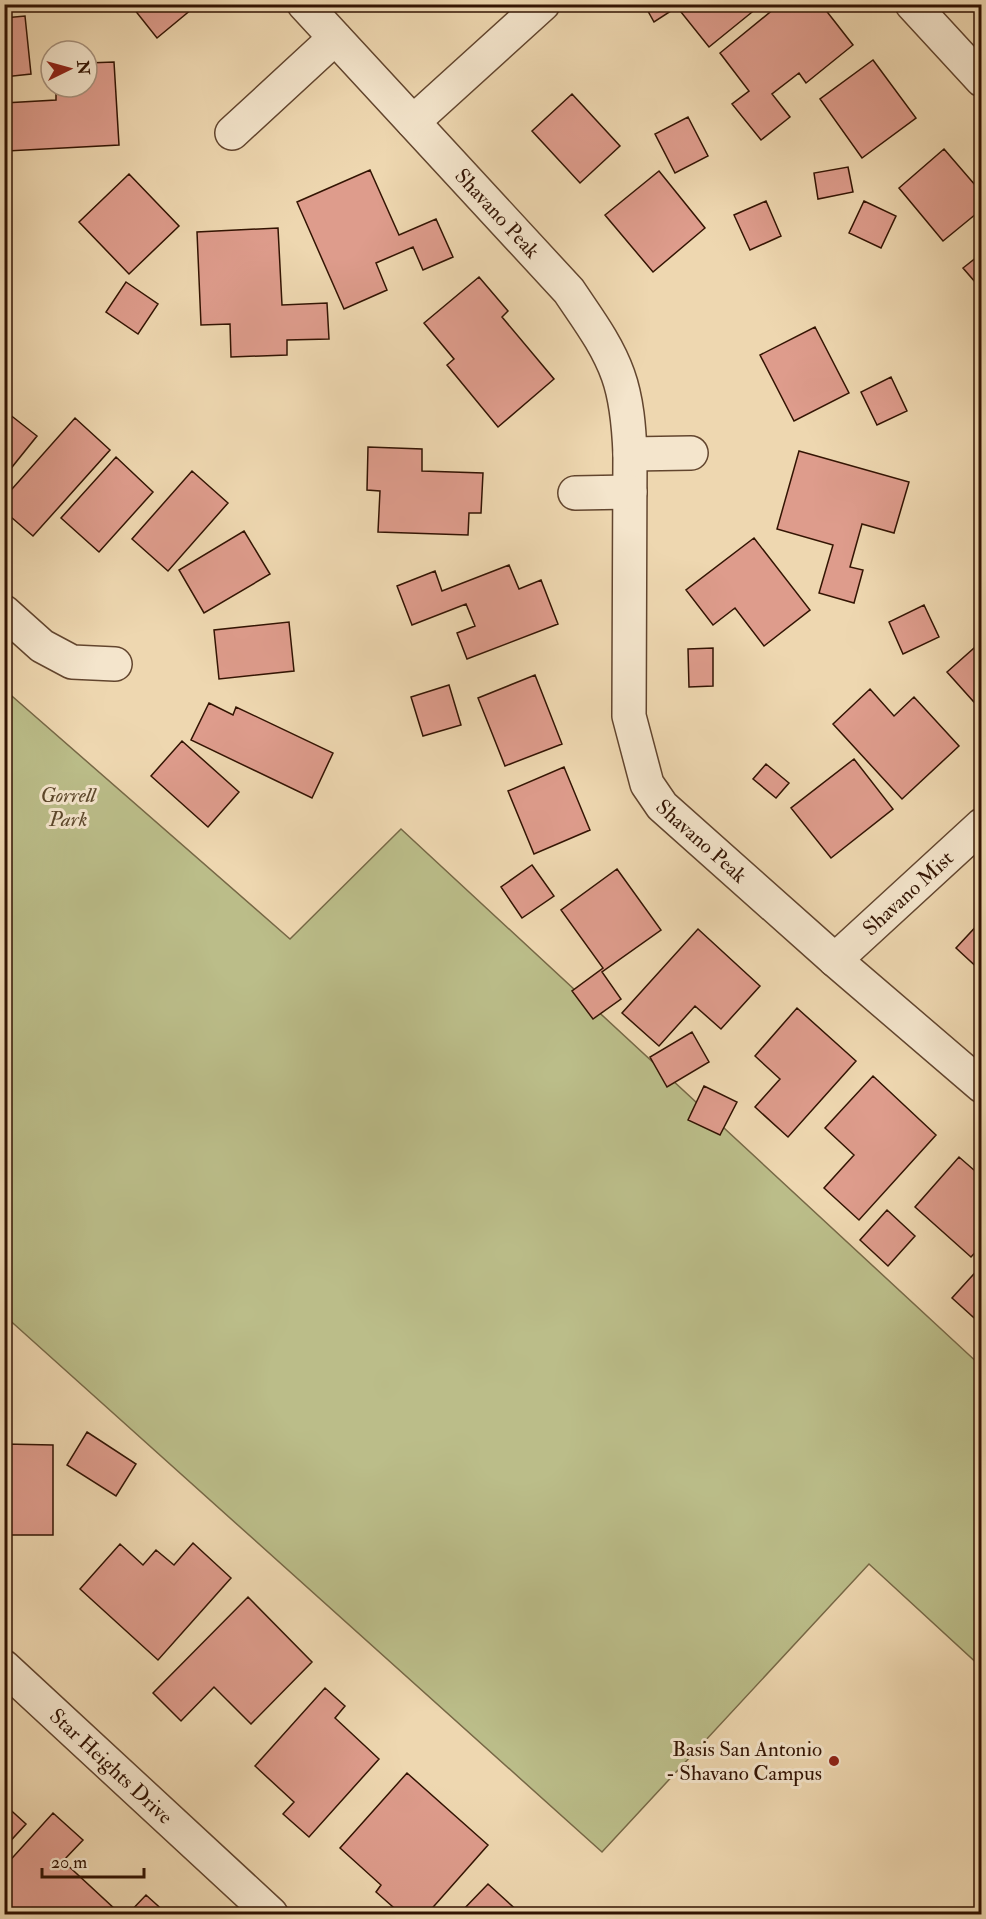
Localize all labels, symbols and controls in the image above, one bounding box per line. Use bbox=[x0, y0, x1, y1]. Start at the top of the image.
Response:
north arrow bbox=[39, 39, 99, 99]
text: N bbox=[72, 59, 94, 76]
street label: Shavano Peak bbox=[449, 163, 546, 264]
park label: Gorrell Park bbox=[40, 782, 98, 833]
street label: Shavano Peak bbox=[650, 793, 753, 889]
street label: Shavano Mist bbox=[857, 844, 959, 941]
street label: Star Heights Drive bbox=[44, 1702, 179, 1830]
place label: Basis San Antonio - Shavano Campus bbox=[666, 1736, 822, 1787]
marker: Basis San Antonio - Shavano Campus bbox=[827, 1754, 841, 1768]
scale bar bbox=[42, 1841, 144, 1879]
text: 20 m bbox=[51, 1851, 87, 1874]

